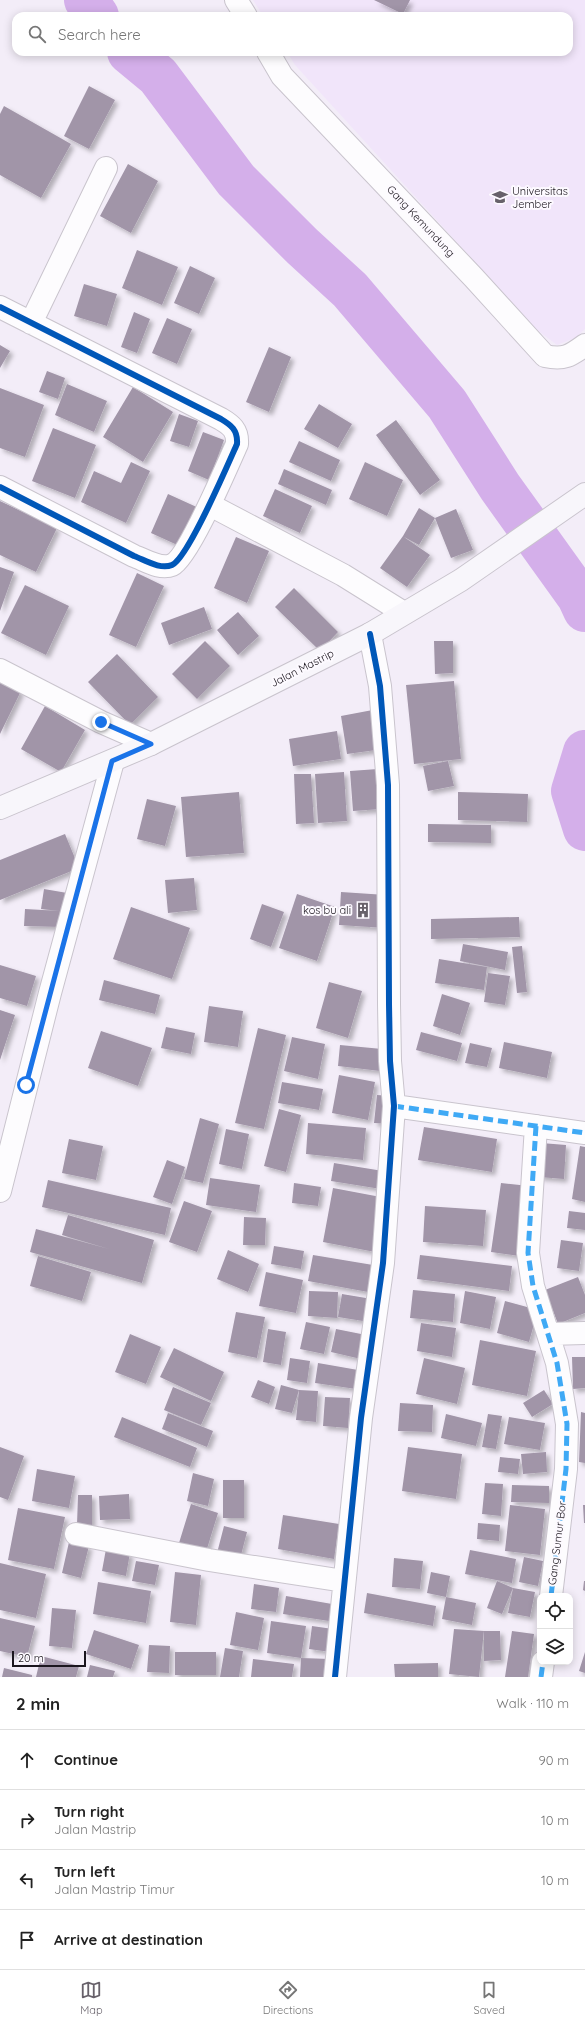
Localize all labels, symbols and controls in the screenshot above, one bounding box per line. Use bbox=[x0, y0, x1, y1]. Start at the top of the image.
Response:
search box bbox=[12, 12, 573, 56]
icon: search bbox=[26, 23, 48, 45]
text: Search here bbox=[58, 25, 141, 44]
street label: Gang Kemundung bbox=[384, 182, 458, 260]
place label: Universitas Jember bbox=[512, 184, 568, 211]
school or university icon: Universitas Jember bbox=[491, 188, 509, 206]
street label: Jalan Mastrip bbox=[268, 646, 336, 690]
route end bbox=[92, 713, 110, 731]
building icon: kos bu ali bbox=[354, 901, 372, 919]
place label: kos bu ali bbox=[303, 903, 351, 917]
route start bbox=[17, 1076, 35, 1094]
street label: Gang Sumur Bor bbox=[545, 1499, 569, 1586]
map controls bbox=[537, 1593, 573, 1665]
button: locate bbox=[537, 1593, 573, 1629]
button: layers bbox=[537, 1629, 573, 1665]
scale bar bbox=[12, 1649, 86, 1668]
text: 20 m bbox=[18, 1651, 44, 1665]
text: 2 min bbox=[16, 1693, 60, 1714]
text: Walk · 110 m bbox=[496, 1695, 569, 1711]
icon: ahead bbox=[16, 1749, 38, 1771]
text: Continue bbox=[54, 1750, 118, 1769]
text: 90 m bbox=[539, 1752, 569, 1768]
text: Turn right bbox=[54, 1802, 125, 1821]
icon: right bbox=[16, 1809, 38, 1831]
text: 10 m bbox=[541, 1812, 569, 1828]
text: Jalan Mastrip bbox=[54, 1821, 136, 1837]
text: Turn left bbox=[54, 1862, 116, 1881]
icon: left bbox=[16, 1869, 38, 1891]
text: 10 m bbox=[541, 1872, 569, 1888]
text: Jalan Mastrip Timur bbox=[54, 1881, 174, 1897]
icon: arrive bbox=[16, 1929, 38, 1951]
text: Arrive at destination bbox=[54, 1930, 203, 1949]
tab: Map bbox=[80, 1979, 103, 2017]
tab: Directions bbox=[263, 1979, 313, 2017]
tab: Saved bbox=[473, 1979, 505, 2017]

